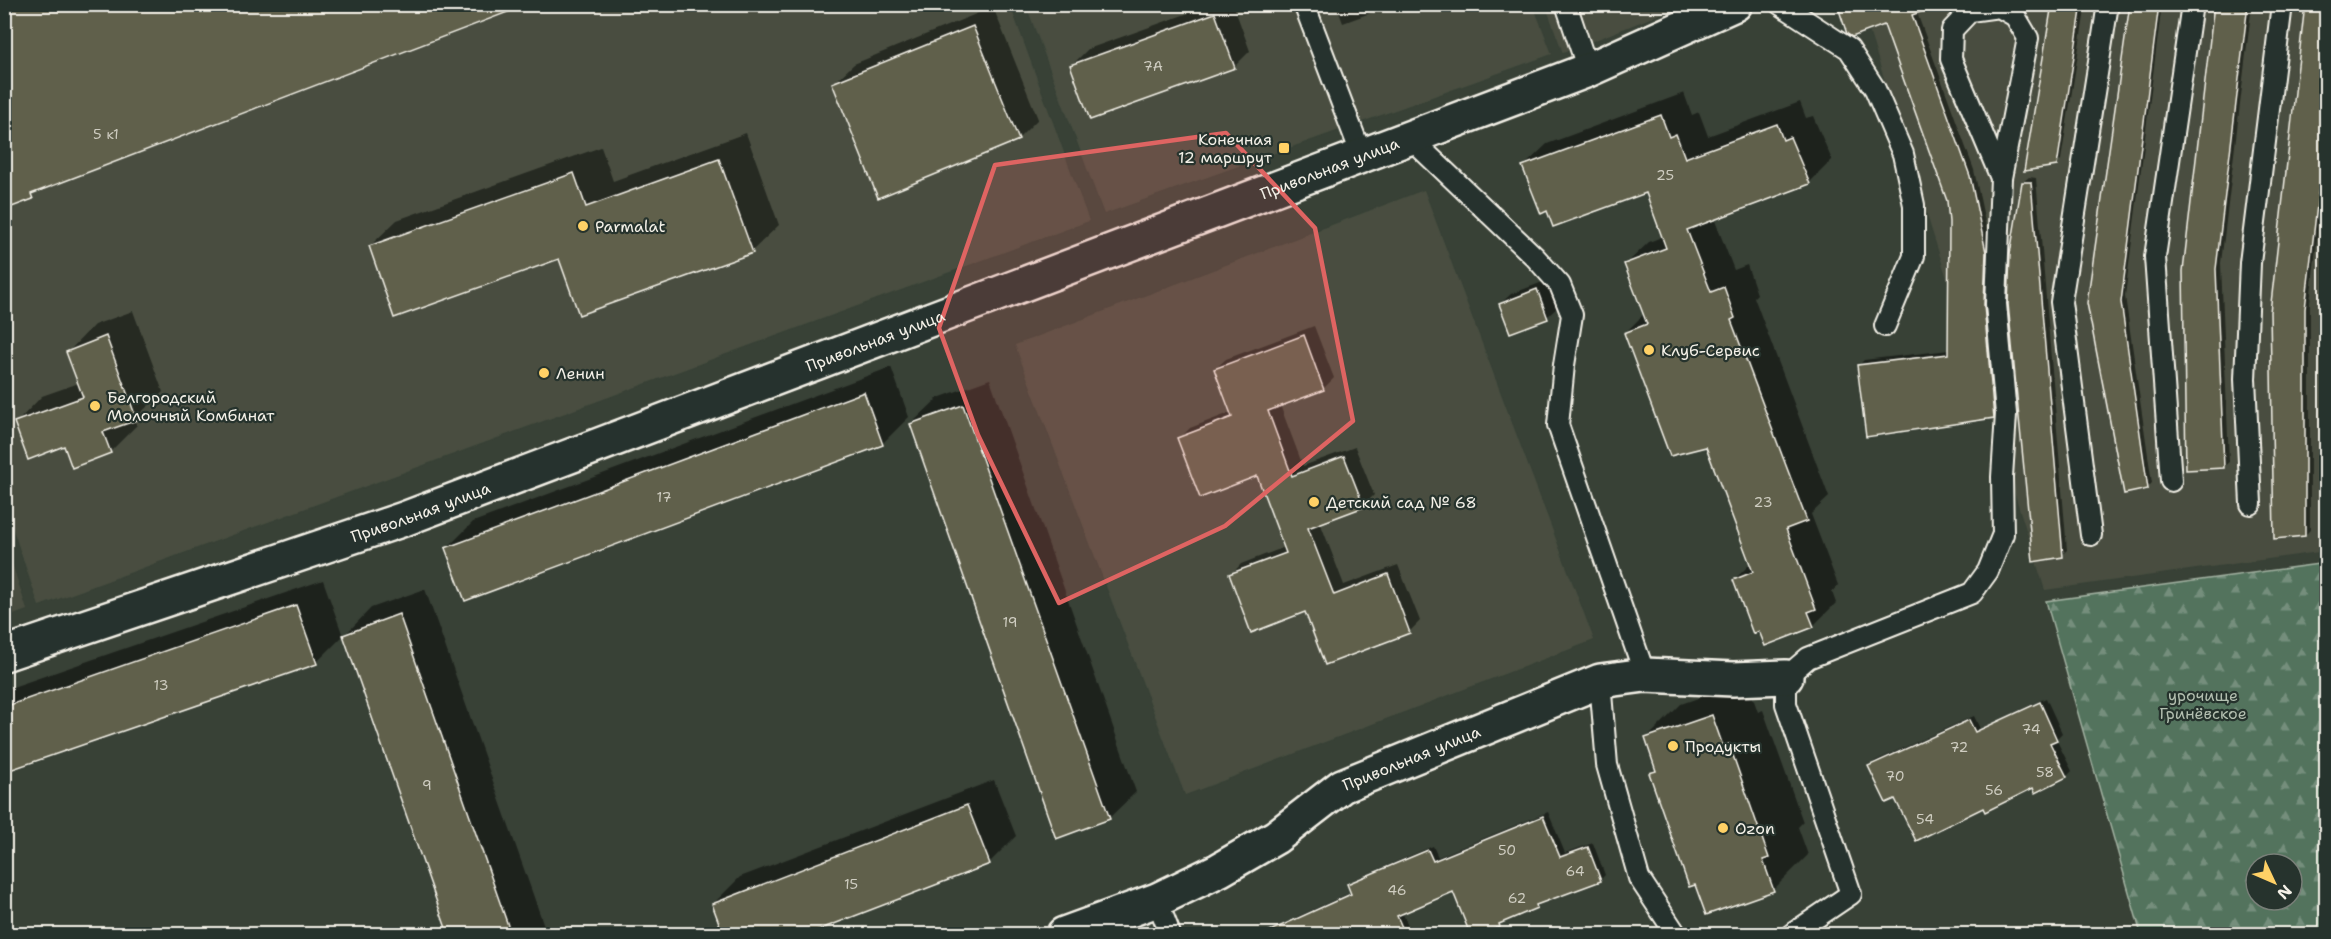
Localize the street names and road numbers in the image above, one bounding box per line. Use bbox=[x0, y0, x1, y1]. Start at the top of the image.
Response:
street label: Привольная улица bbox=[1257, 133, 1402, 204]
street label: Привольная улица bbox=[803, 305, 948, 377]
street label: Привольная улица bbox=[348, 477, 493, 547]
street label: Привольная улица bbox=[1339, 721, 1484, 796]

